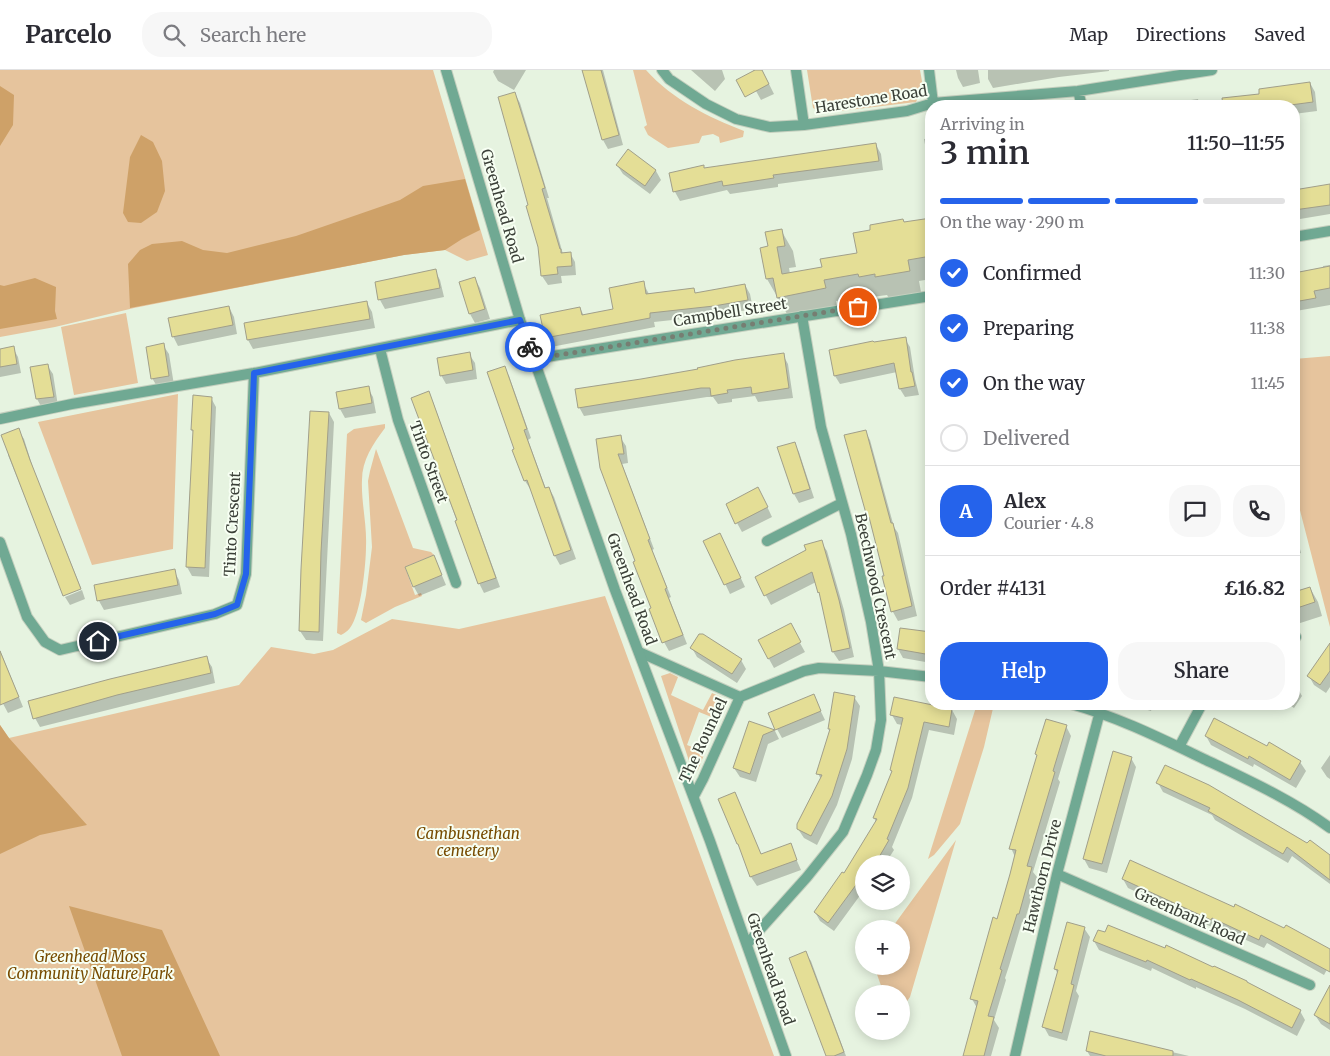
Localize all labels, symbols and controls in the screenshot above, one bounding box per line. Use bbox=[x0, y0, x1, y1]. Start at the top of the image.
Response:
search box bbox=[142, 12, 492, 57]
text: Parcelo bbox=[25, 19, 112, 50]
icon: search bbox=[160, 21, 188, 49]
text: Search here bbox=[200, 23, 306, 47]
text: Map bbox=[1070, 23, 1108, 46]
text: Directions bbox=[1136, 23, 1226, 46]
text: Saved bbox=[1254, 23, 1305, 46]
street label: Harestone Road bbox=[813, 81, 929, 117]
text: Arriving in bbox=[940, 114, 1025, 134]
text: 11:50–11:55 bbox=[1187, 131, 1285, 155]
text: 3 min bbox=[940, 133, 1030, 173]
street label: Greenhead Road bbox=[477, 147, 527, 265]
text: On the way · 290 m bbox=[940, 212, 1084, 232]
icon: check bbox=[940, 259, 968, 287]
text: Confirmed bbox=[983, 261, 1081, 285]
text: 11:30 bbox=[1249, 263, 1285, 283]
pin bbox=[837, 286, 879, 328]
icon: bag bbox=[844, 293, 872, 321]
street label: Campbell Street bbox=[672, 294, 788, 330]
icon: check bbox=[940, 314, 968, 342]
text: Preparing bbox=[983, 316, 1074, 340]
text: 11:38 bbox=[1249, 318, 1285, 338]
courier bbox=[505, 322, 555, 372]
icon: bike bbox=[516, 333, 544, 361]
icon: check bbox=[940, 369, 968, 397]
text: On the way bbox=[983, 371, 1085, 395]
text: 11:45 bbox=[1250, 373, 1285, 393]
street label: Tinto Street bbox=[405, 418, 453, 506]
text: Delivered bbox=[983, 426, 1070, 450]
street label: Tinto Crescent bbox=[220, 471, 244, 577]
button: chat bbox=[1169, 485, 1221, 537]
button: phone bbox=[1233, 485, 1285, 537]
text: Alex bbox=[1004, 489, 1046, 513]
text: A bbox=[959, 499, 973, 523]
street label: Beechwood Crescent bbox=[851, 511, 901, 661]
text: Courier · 4.8 bbox=[1004, 513, 1094, 533]
street label: Greenhead Road bbox=[603, 530, 661, 648]
text: Order #4131 bbox=[940, 576, 1046, 600]
text: £16.82 bbox=[1224, 576, 1285, 600]
pin bbox=[77, 620, 119, 662]
icon: home bbox=[84, 627, 112, 655]
button: Help bbox=[940, 642, 1108, 700]
button: Share bbox=[1118, 642, 1285, 700]
street label: The Roundel bbox=[675, 694, 731, 786]
street label: Hawthorn Drive bbox=[1019, 817, 1065, 935]
park label: Cambusnethan cemetery bbox=[416, 824, 520, 860]
map controls bbox=[855, 855, 910, 1040]
button: layers bbox=[855, 855, 910, 910]
street label: Greenbank Road bbox=[1132, 883, 1248, 949]
street label: Greenhead Road bbox=[743, 910, 799, 1028]
button: + bbox=[855, 920, 910, 975]
park label: Greenhead Moss Community Nature Park bbox=[7, 947, 174, 983]
button: − bbox=[855, 985, 910, 1040]

